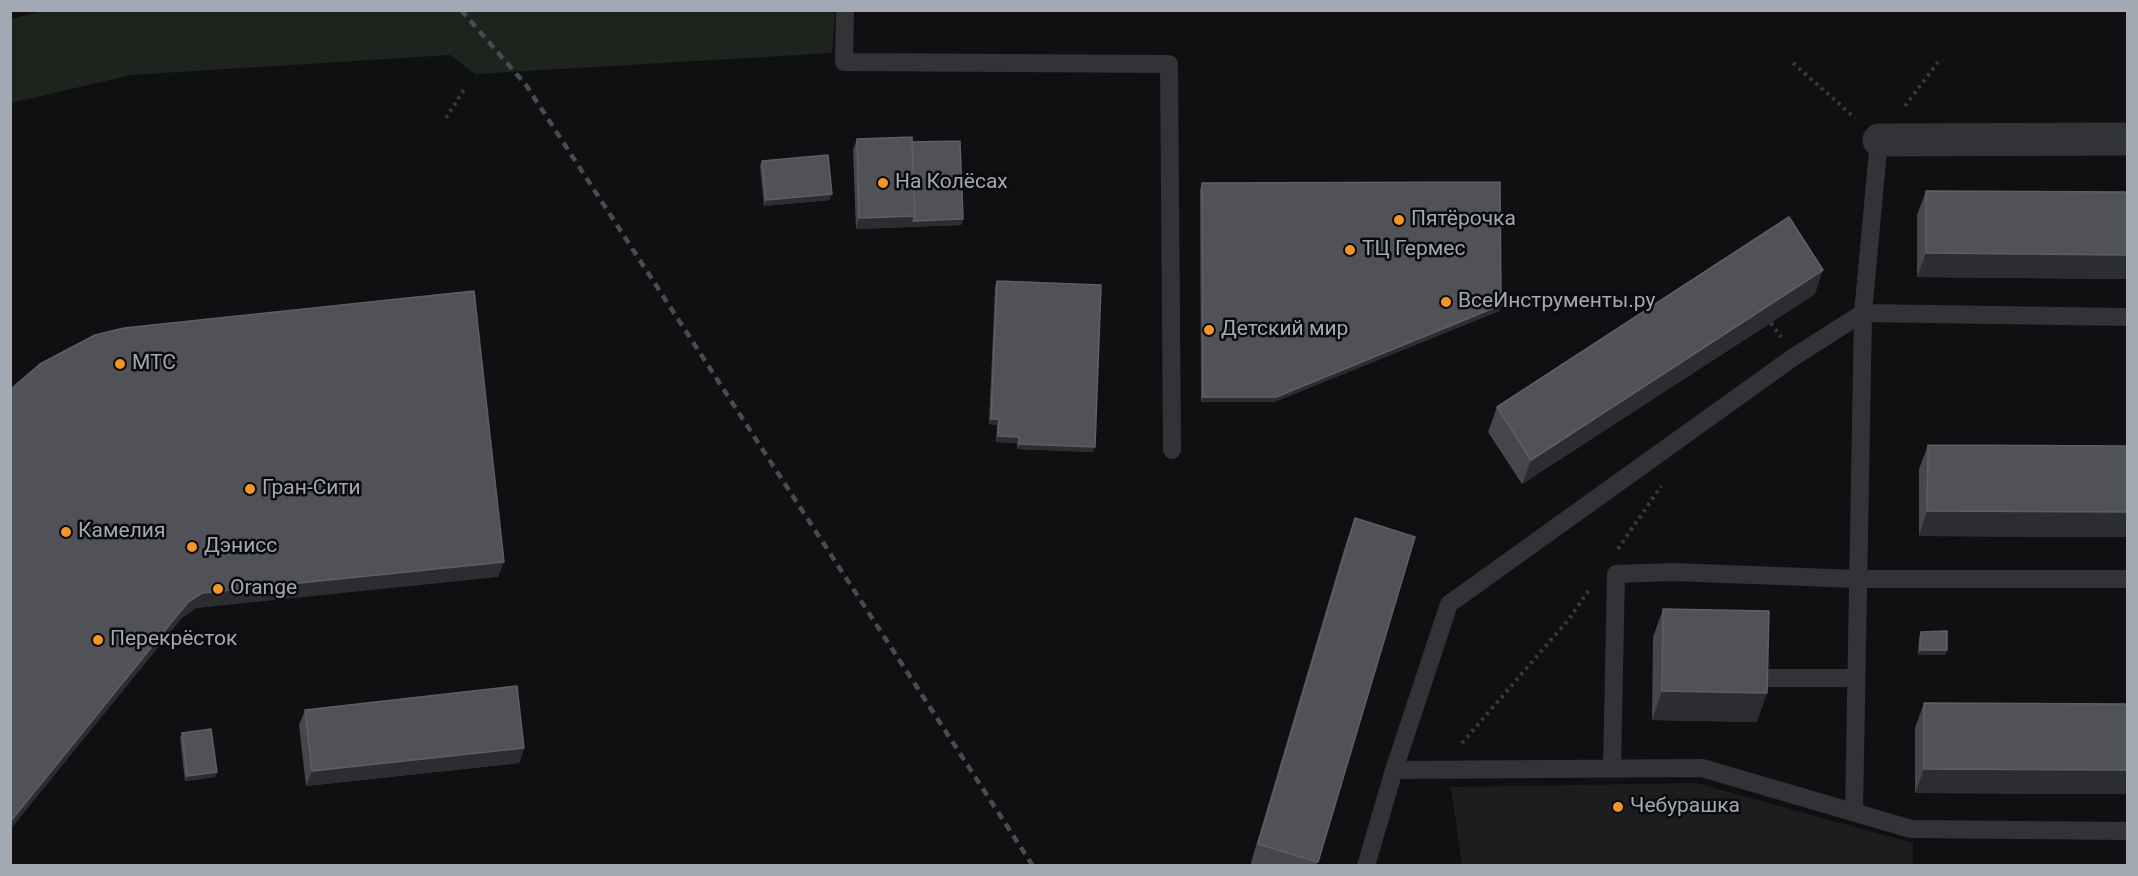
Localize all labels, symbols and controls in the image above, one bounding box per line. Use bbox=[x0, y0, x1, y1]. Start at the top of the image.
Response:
place label: На Колёсах bbox=[895, 170, 1008, 196]
marker: На Колёсах bbox=[876, 176, 890, 190]
place label: Пятёрочка bbox=[1411, 207, 1516, 233]
marker: Пятёрочка bbox=[1392, 213, 1406, 227]
place label: ТЦ Гермес bbox=[1362, 237, 1465, 263]
marker: ТЦ Гермес bbox=[1343, 243, 1357, 257]
place label: ВсеИнструменты.ру bbox=[1458, 289, 1655, 315]
marker: ВсеИнструменты.ру bbox=[1439, 295, 1453, 309]
place label: Детский мир bbox=[1221, 317, 1348, 343]
marker: Детский мир bbox=[1202, 323, 1216, 337]
place label: МТС bbox=[132, 351, 176, 377]
marker: МТС bbox=[113, 357, 127, 371]
place label: Гран-Сити bbox=[262, 476, 361, 502]
marker: Гран-Сити bbox=[243, 482, 257, 496]
place label: Камелия bbox=[78, 519, 165, 545]
marker: Камелия bbox=[59, 525, 73, 539]
place label: Дэнисс bbox=[204, 534, 277, 560]
marker: Дэнисс bbox=[185, 540, 199, 554]
place label: Orange bbox=[230, 576, 297, 602]
marker: Orange bbox=[211, 582, 225, 596]
place label: Перекрёсток bbox=[110, 627, 237, 653]
marker: Перекрёсток bbox=[91, 633, 105, 647]
place label: Чебурашка bbox=[1630, 794, 1740, 820]
marker: Чебурашка bbox=[1611, 800, 1625, 814]

